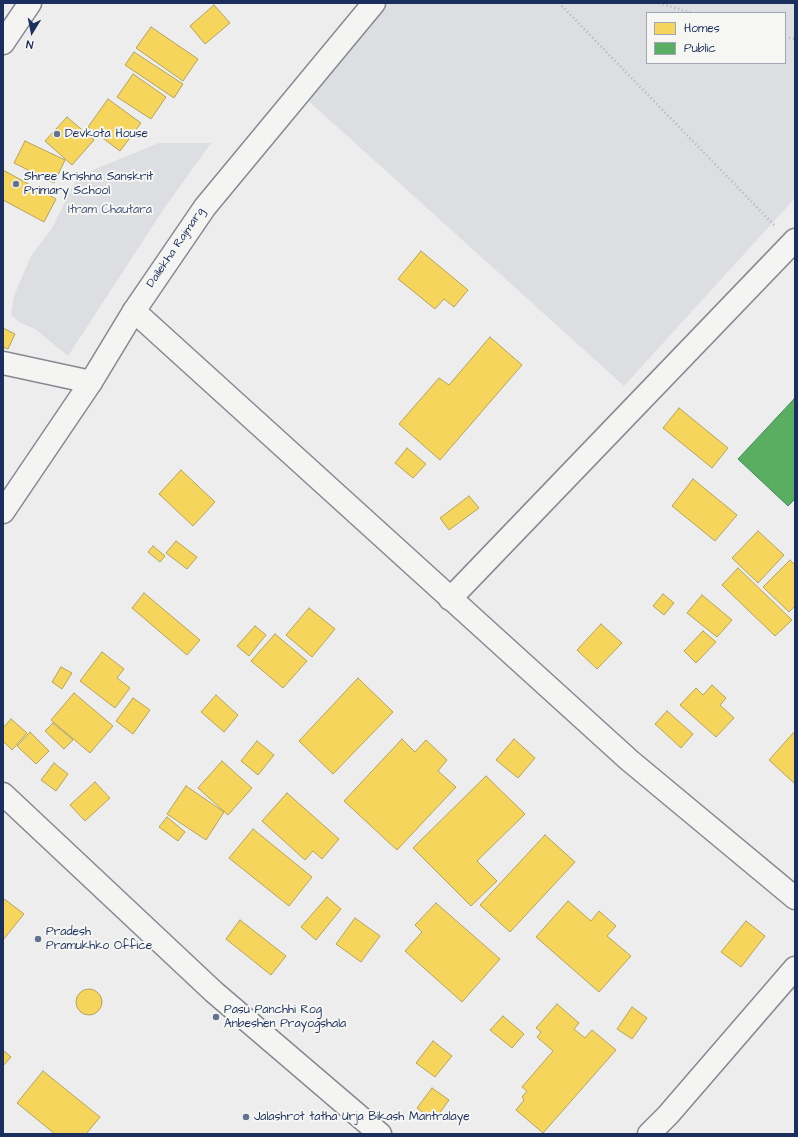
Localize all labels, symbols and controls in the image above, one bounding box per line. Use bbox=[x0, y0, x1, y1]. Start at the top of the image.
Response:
north arrow bbox=[12, 12, 52, 52]
legend bbox=[646, 12, 786, 64]
text: Homes bbox=[684, 20, 720, 37]
text: N bbox=[25, 36, 35, 52]
text: Public bbox=[684, 40, 716, 57]
place label: Devkota House bbox=[65, 127, 148, 141]
marker: Devkota House bbox=[52, 129, 62, 139]
place label: Shree Krishna Sanskrit Primary School bbox=[24, 170, 153, 198]
marker: Shree Krishna Sanskrit Primary School bbox=[11, 179, 21, 189]
park label: Itram Chautara bbox=[68, 203, 152, 217]
street label: Dailekha Rajmarg bbox=[144, 205, 208, 291]
place label: Pradesh Pramukhko Office bbox=[46, 925, 152, 953]
marker: Pradesh Pramukhko Office bbox=[33, 934, 43, 944]
place label: Pasu Panchhi Rog Anbeshen Prayogshala bbox=[224, 1003, 346, 1031]
marker: Pasu Panchhi Rog Anbeshen Prayogshala bbox=[211, 1012, 221, 1022]
place label: Jalashrot tatha Urja Bikash Mantralaye bbox=[254, 1110, 470, 1124]
marker: Jalashrot tatha Urja Bikash Mantralaye bbox=[241, 1112, 251, 1122]

